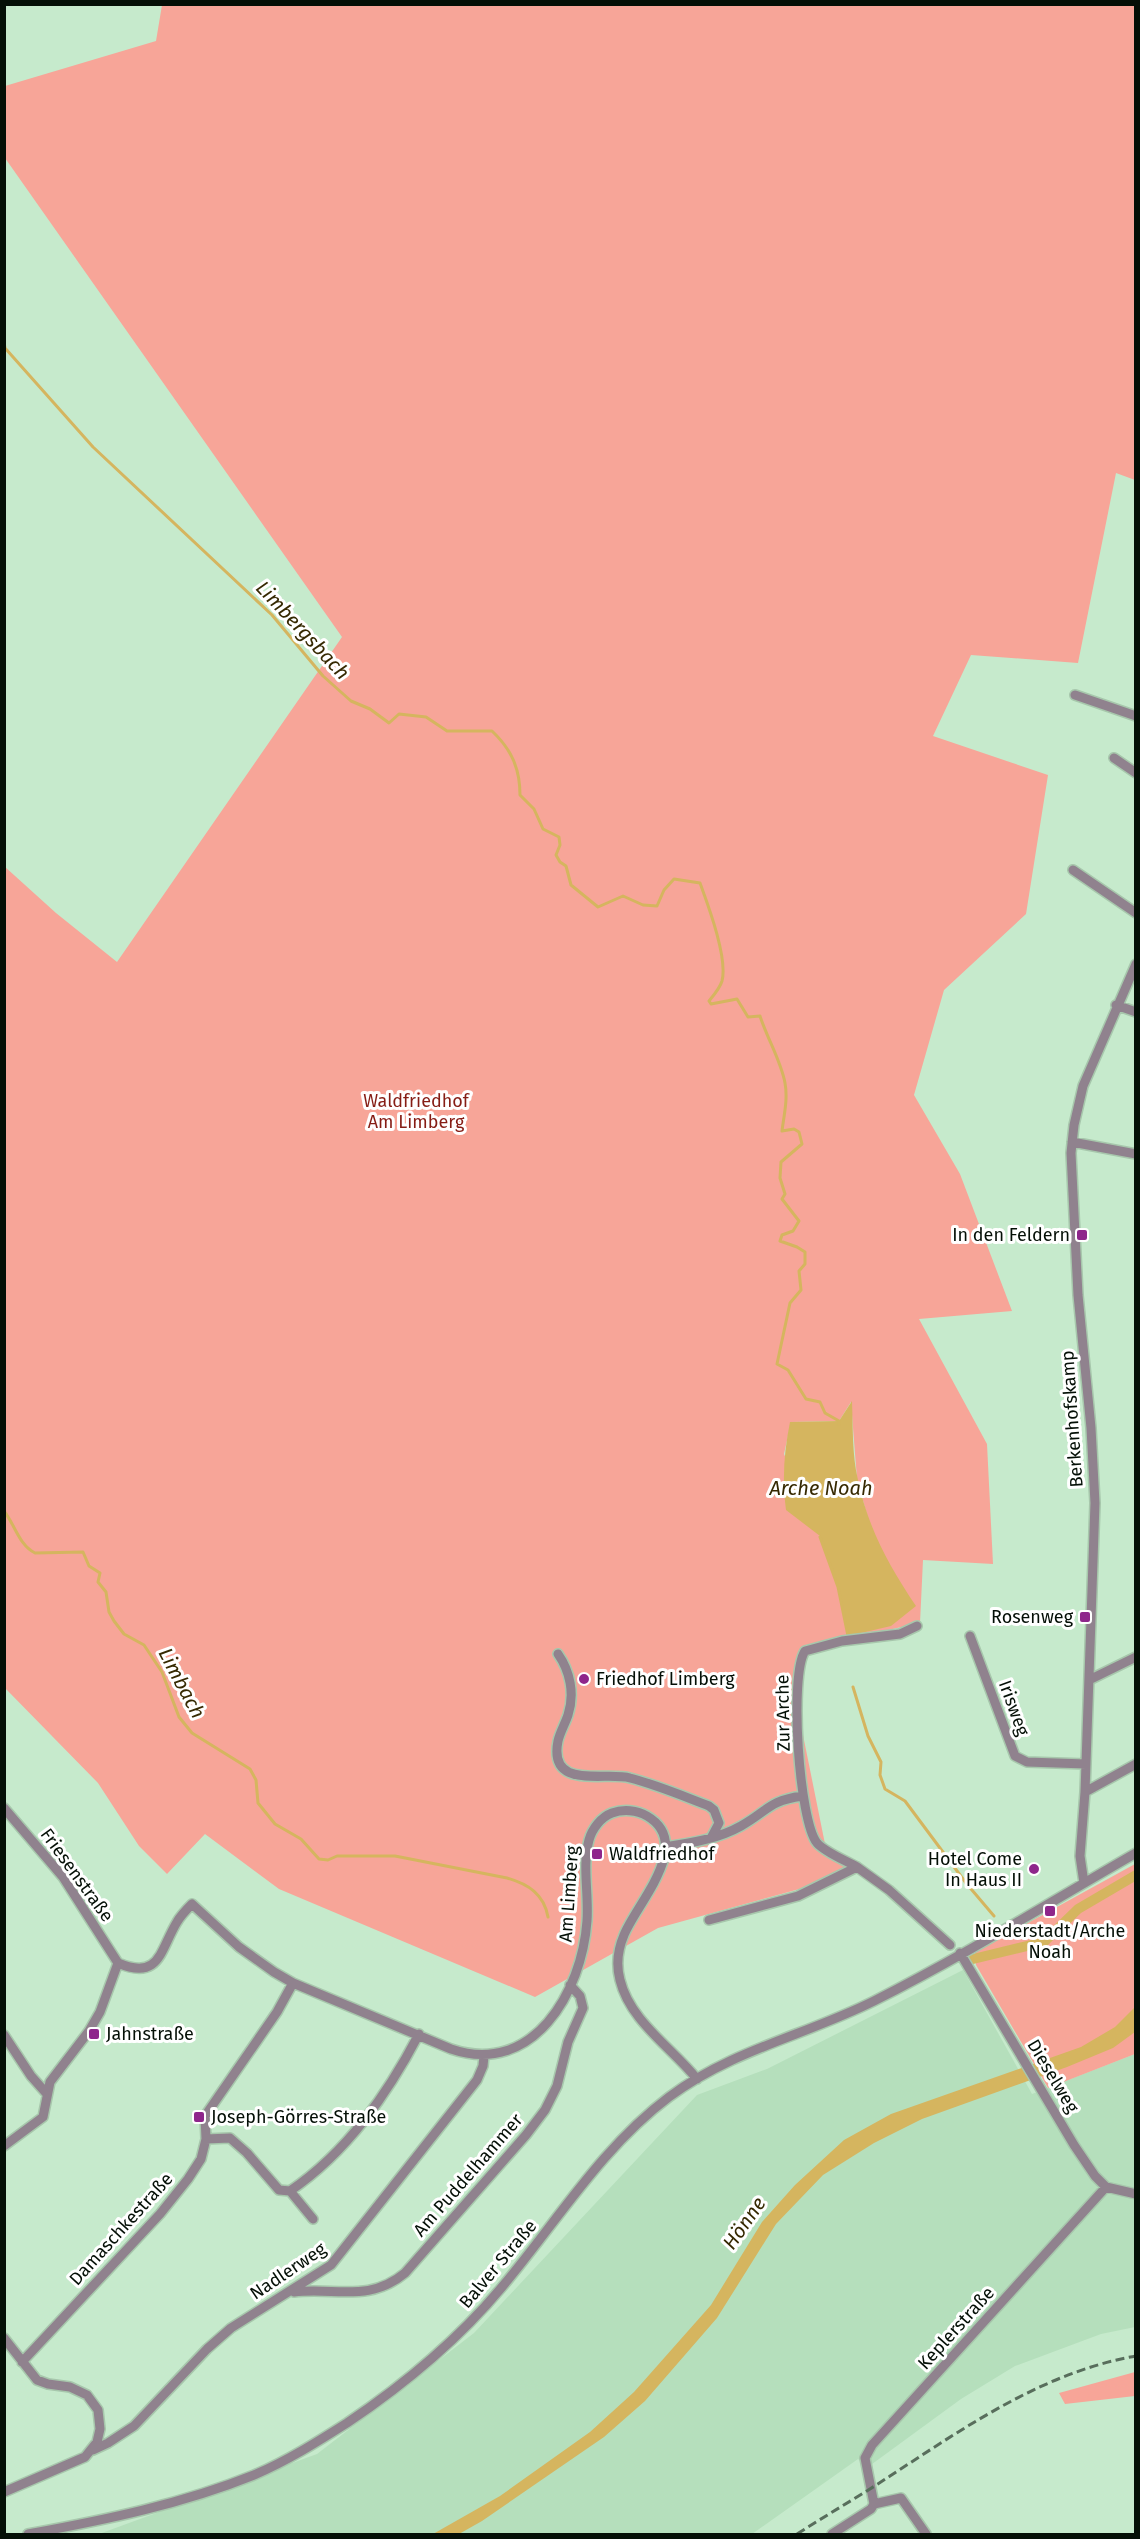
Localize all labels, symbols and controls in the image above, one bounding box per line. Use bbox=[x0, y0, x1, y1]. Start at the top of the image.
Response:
water label: Limbergsbach bbox=[251, 576, 355, 684]
park label: Waldfriedhof Am Limberg bbox=[363, 1090, 471, 1133]
place label: In den Feldern bbox=[952, 1224, 1070, 1246]
marker: In den Feldern bbox=[1075, 1228, 1089, 1242]
street label: Berkenhofskamp bbox=[1056, 1350, 1088, 1488]
water label: Arche Noah bbox=[768, 1476, 873, 1500]
place label: Rosenweg bbox=[991, 1606, 1074, 1628]
marker: Rosenweg bbox=[1078, 1610, 1092, 1624]
water label: Limbach bbox=[153, 1644, 211, 1722]
place label: Friedhof Limberg bbox=[596, 1668, 735, 1690]
marker: Friedhof Limberg bbox=[577, 1672, 591, 1686]
street label: Zur Arche bbox=[771, 1674, 795, 1752]
street label: Irisweg bbox=[994, 1677, 1034, 1739]
street label: Friesenstraße bbox=[36, 1824, 118, 1926]
place label: Waldfriedhof bbox=[609, 1843, 717, 1865]
street label: Am Limberg bbox=[555, 1844, 583, 1943]
marker: Waldfriedhof bbox=[590, 1847, 604, 1861]
place label: Hotel Come In Haus II bbox=[928, 1848, 1022, 1891]
marker: Hotel Come In Haus II bbox=[1027, 1862, 1041, 1876]
marker: Niederstadt/Arche Noah bbox=[1043, 1904, 1057, 1918]
place label: Niederstadt/Arche Noah bbox=[975, 1920, 1125, 1963]
place label: Jahnstraße bbox=[106, 2023, 194, 2045]
marker: Jahnstraße bbox=[87, 2027, 101, 2041]
street label: Dieselweg bbox=[1022, 2035, 1084, 2117]
place label: Joseph-Görres-Straße bbox=[211, 2106, 386, 2128]
street label: Am Puddelhammer bbox=[409, 2109, 527, 2241]
marker: Joseph-Görres-Straße bbox=[192, 2110, 206, 2124]
street label: Damaschkestraße bbox=[65, 2168, 177, 2290]
water label: Hönne bbox=[717, 2192, 771, 2254]
street label: Balver Straße bbox=[455, 2215, 541, 2313]
street label: Nadlerweg bbox=[246, 2237, 331, 2304]
street label: Keplerstraße bbox=[913, 2282, 999, 2374]

